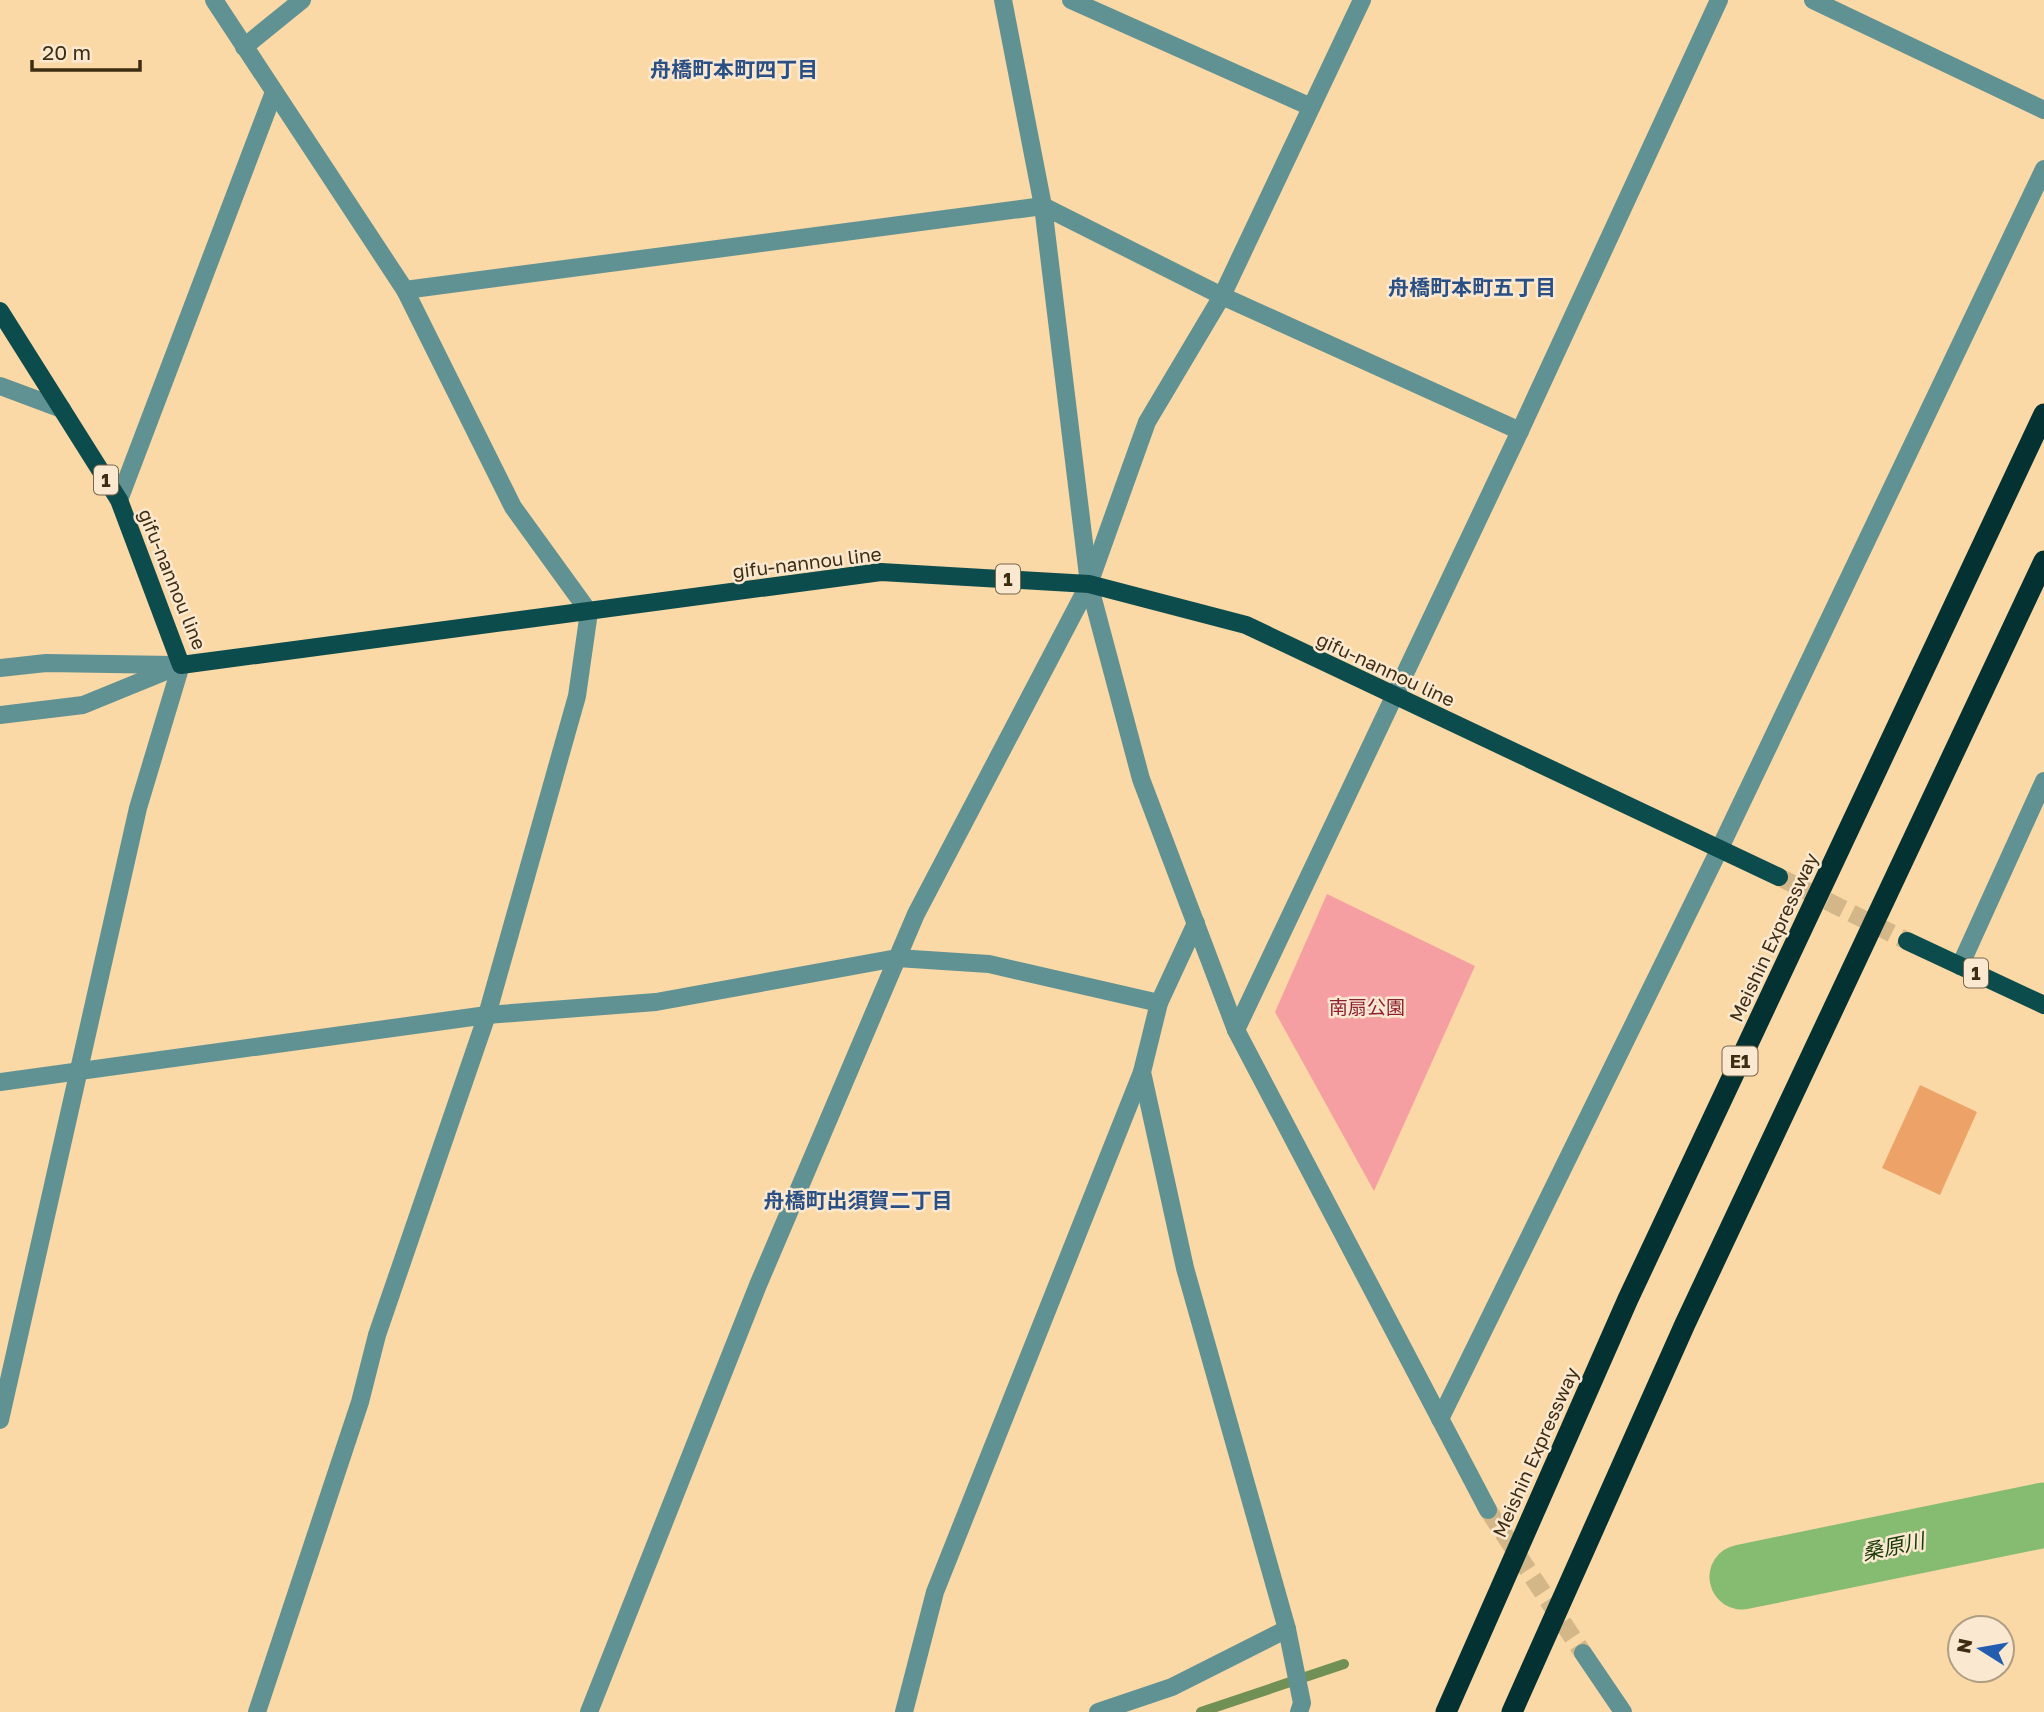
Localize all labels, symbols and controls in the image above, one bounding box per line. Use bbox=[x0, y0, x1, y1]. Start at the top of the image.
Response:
scale bar bbox=[32, 28, 140, 72]
text: 20 m bbox=[42, 39, 91, 65]
district label: 舟橋町本町四丁目 bbox=[650, 56, 818, 82]
district label: 舟橋町本町五丁目 bbox=[1388, 274, 1556, 300]
road number: 1 bbox=[94, 466, 118, 494]
street label: gifu-nannou line bbox=[134, 505, 212, 653]
street label: gifu-nannou line bbox=[731, 541, 883, 583]
road number: 1 bbox=[996, 564, 1020, 594]
street label: gifu-nannou line bbox=[1313, 627, 1459, 711]
street label: Meishin Expressway bbox=[1724, 849, 1822, 1025]
road number: 1 bbox=[1964, 958, 1988, 988]
park label: 南扇公園 bbox=[1329, 995, 1405, 1018]
road number: E1 bbox=[1722, 1046, 1758, 1076]
district label: 舟橋町出須賀二丁目 bbox=[764, 1187, 953, 1213]
street label: Meishin Expressway bbox=[1487, 1363, 1583, 1541]
water label: 桑原川 bbox=[1859, 1526, 1928, 1565]
north arrow bbox=[1946, 1614, 2016, 1684]
text: N bbox=[1951, 1636, 1976, 1655]

